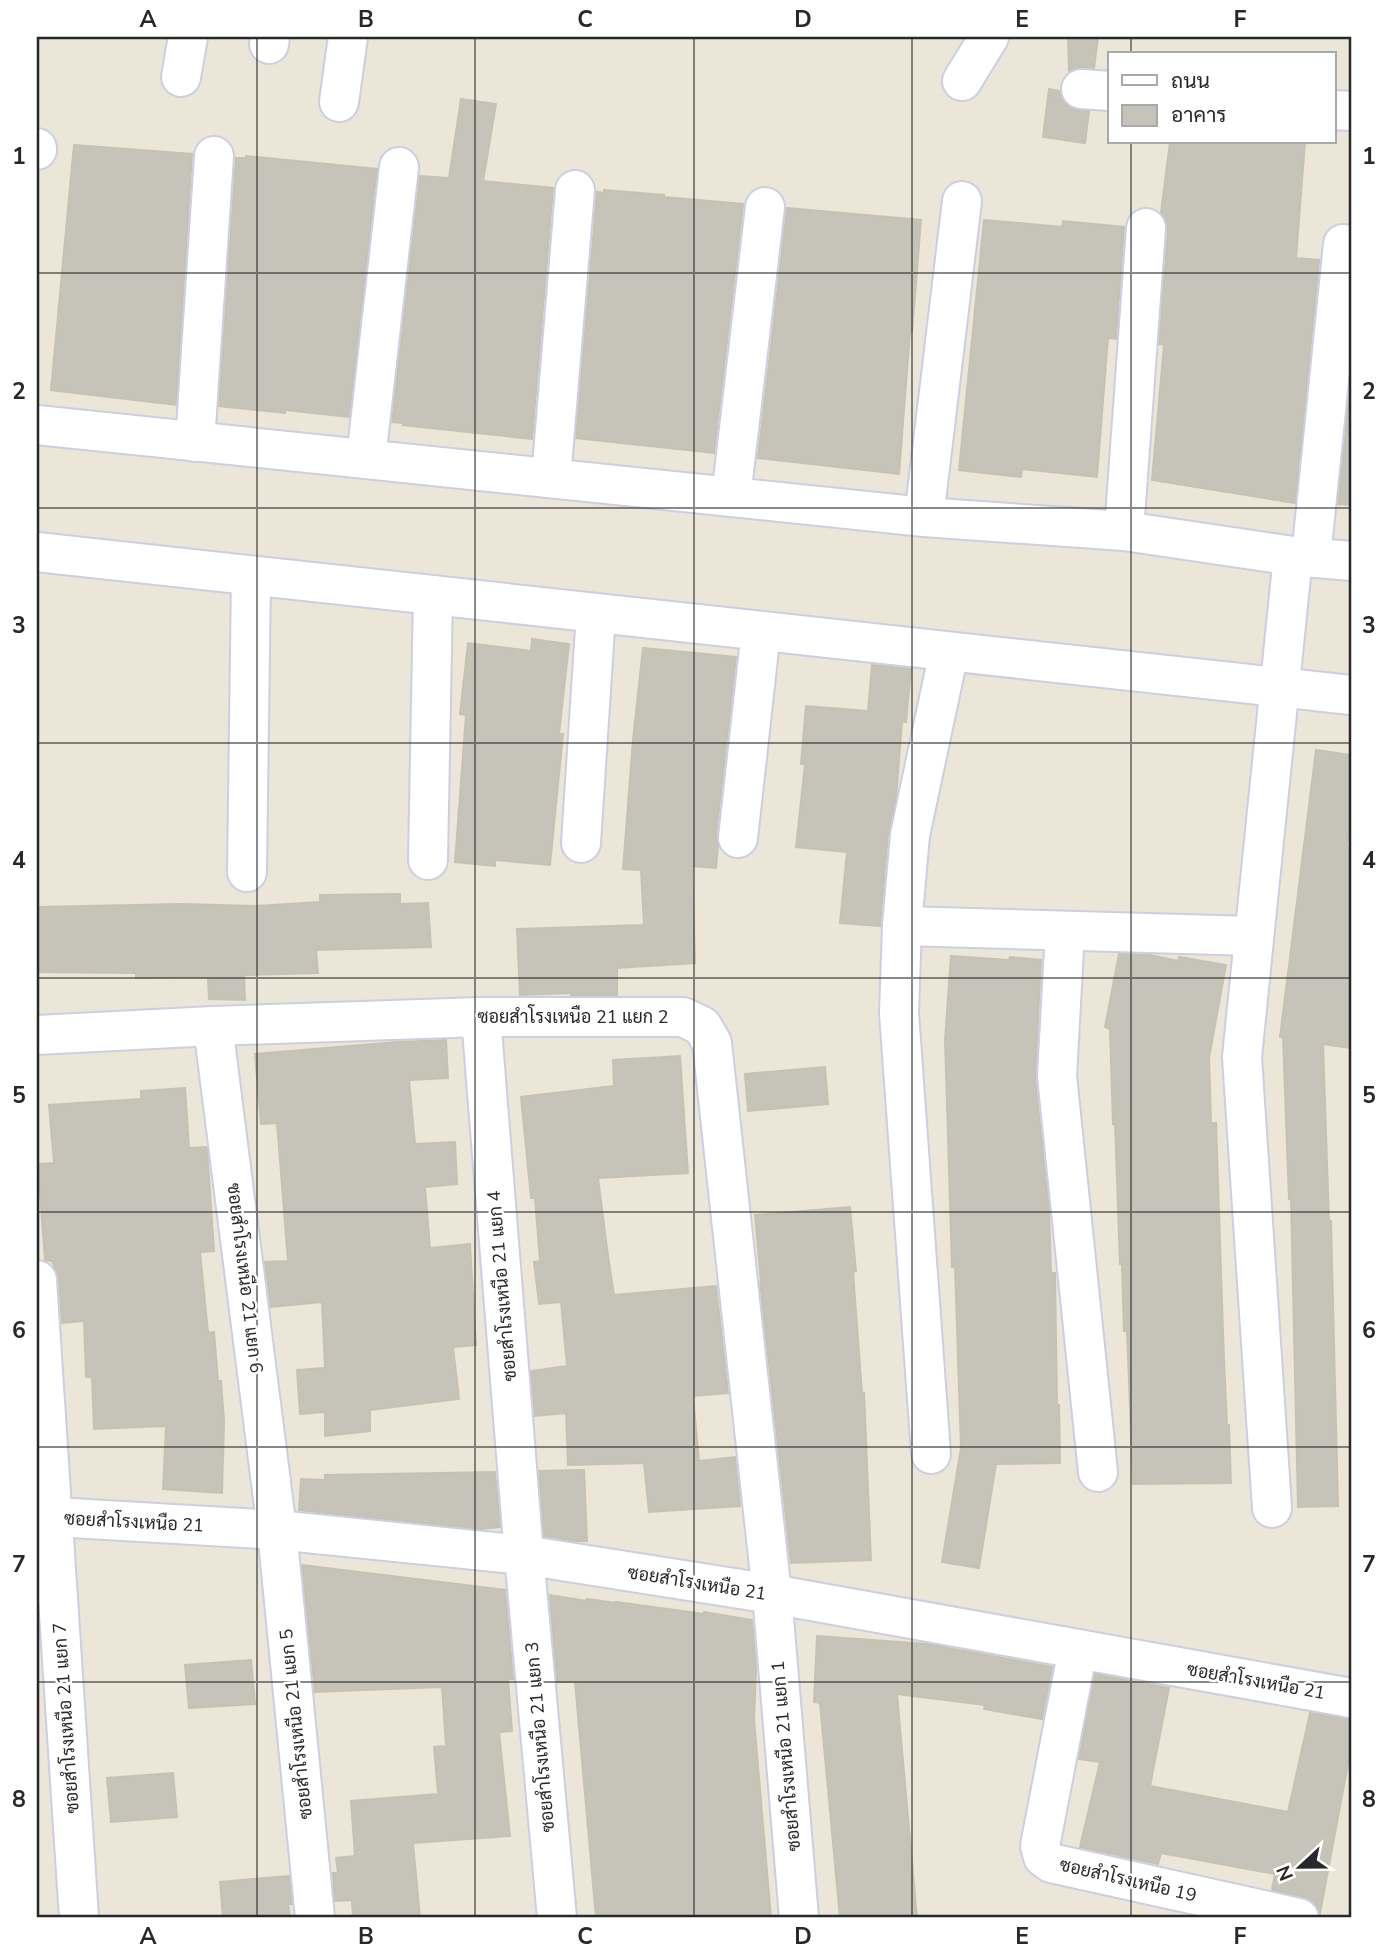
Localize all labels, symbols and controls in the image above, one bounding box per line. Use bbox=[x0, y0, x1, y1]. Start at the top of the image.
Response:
text: A bbox=[139, 4, 157, 35]
text: B bbox=[358, 4, 374, 35]
text: C bbox=[577, 4, 593, 35]
text: D bbox=[794, 4, 812, 35]
text: E bbox=[1015, 4, 1029, 35]
text: F bbox=[1234, 4, 1247, 35]
legend bbox=[1108, 52, 1336, 144]
text: ถนน bbox=[1171, 67, 1210, 95]
text: อาคาร bbox=[1171, 101, 1227, 129]
text: 1 bbox=[12, 141, 26, 172]
text: 1 bbox=[1362, 141, 1376, 172]
text: 2 bbox=[12, 376, 26, 407]
text: 2 bbox=[1362, 376, 1376, 407]
text: 3 bbox=[12, 610, 26, 641]
text: 3 bbox=[1362, 610, 1376, 641]
text: 4 bbox=[12, 845, 26, 876]
text: 4 bbox=[1362, 845, 1376, 876]
street label: ซอยสำโรงเหนือ 21 แยก 2 bbox=[477, 1004, 669, 1029]
text: 5 bbox=[12, 1080, 26, 1111]
text: 5 bbox=[1362, 1080, 1376, 1111]
street label: ซอยสำโรงเหนือ 21 แยก 6 bbox=[221, 1182, 270, 1374]
street label: ซอยสำโรงเหนือ 21 แยก 4 bbox=[481, 1189, 522, 1382]
text: 6 bbox=[12, 1315, 26, 1346]
text: 6 bbox=[1362, 1315, 1376, 1346]
street label: ซอยสำโรงเหนือ 21 bbox=[63, 1505, 205, 1538]
text: 7 bbox=[12, 1549, 26, 1580]
text: 7 bbox=[1362, 1549, 1376, 1580]
street label: ซอยสำโรงเหนือ 21 bbox=[626, 1559, 768, 1606]
street label: ซอยสำโรงเหนือ 21 แยก 7 bbox=[46, 1622, 85, 1814]
street label: ซอยสำโรงเหนือ 21 แยก 5 bbox=[273, 1628, 318, 1820]
street label: ซอยสำโรงเหนือ 21 แยก 3 bbox=[519, 1641, 560, 1833]
street label: ซอยสำโรงเหนือ 21 bbox=[1185, 1656, 1327, 1705]
street label: ซอยสำโรงเหนือ 21 แยก 1 bbox=[765, 1660, 806, 1852]
text: 8 bbox=[12, 1784, 26, 1815]
text: 8 bbox=[1362, 1784, 1376, 1815]
north arrow bbox=[1266, 1832, 1336, 1902]
street label: ซอยสำโรงเหนือ 19 bbox=[1057, 1852, 1199, 1907]
text: N bbox=[1270, 1862, 1300, 1884]
text: A bbox=[139, 1921, 157, 1952]
text: B bbox=[358, 1921, 374, 1952]
text: C bbox=[577, 1921, 593, 1952]
text: D bbox=[794, 1921, 812, 1952]
text: E bbox=[1015, 1921, 1029, 1952]
text: F bbox=[1234, 1921, 1247, 1952]

